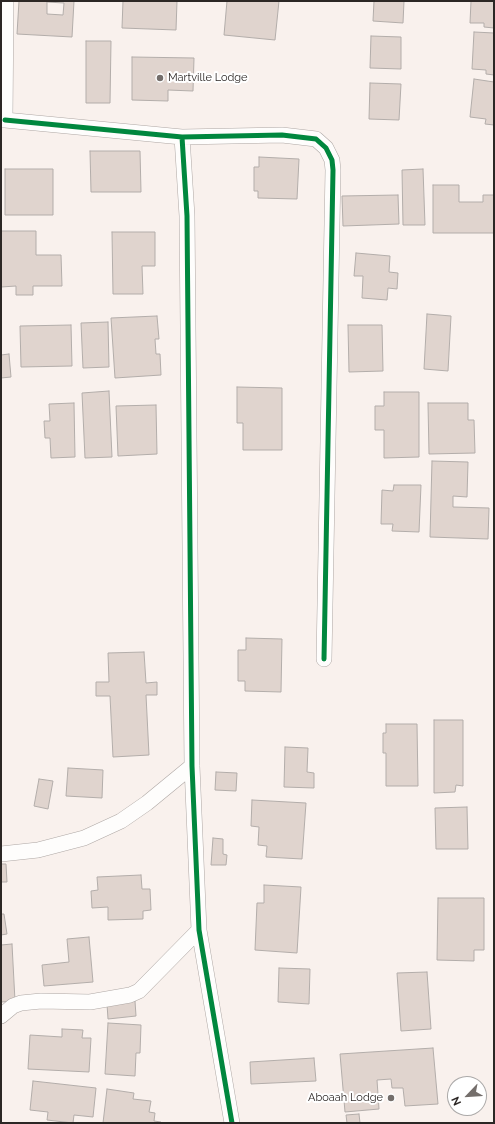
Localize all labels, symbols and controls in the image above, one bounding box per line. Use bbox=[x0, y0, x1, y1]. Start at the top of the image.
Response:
place label: Martville Lodge bbox=[168, 71, 248, 85]
marker: Martville Lodge bbox=[155, 73, 165, 83]
north arrow bbox=[447, 1076, 487, 1116]
place label: Aboaah Lodge bbox=[308, 1091, 383, 1105]
marker: Aboaah Lodge bbox=[386, 1093, 396, 1103]
text: N bbox=[449, 1094, 464, 1107]

